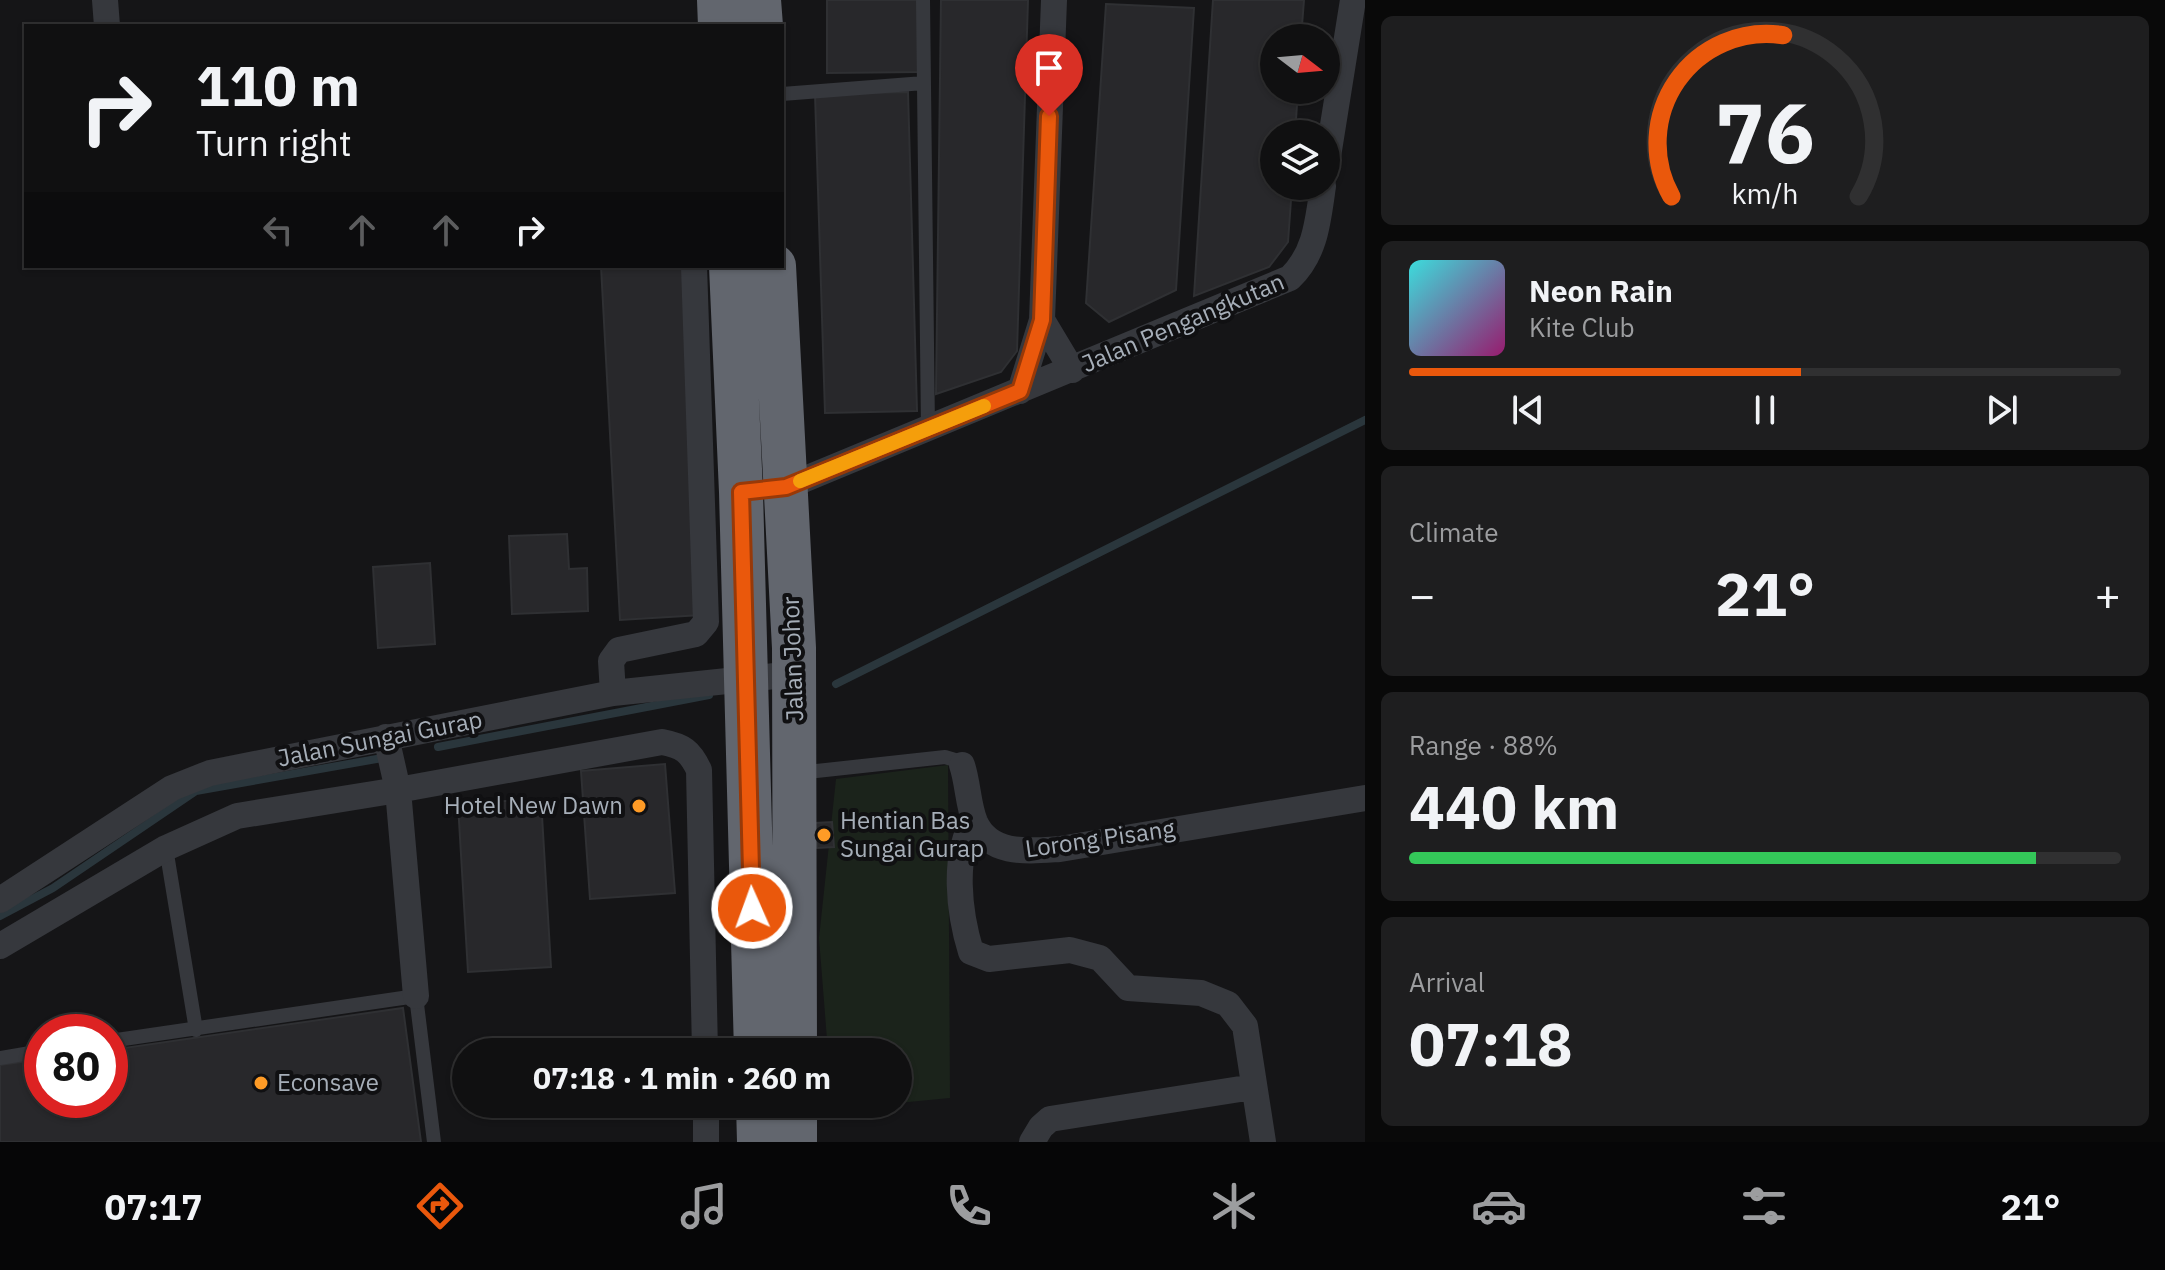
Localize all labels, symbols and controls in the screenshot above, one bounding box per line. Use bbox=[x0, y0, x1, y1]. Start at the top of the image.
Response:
north arrow bbox=[1260, 24, 1340, 104]
map controls bbox=[1260, 24, 1340, 200]
pin bbox=[1015, 34, 1083, 116]
icon: arrive bbox=[1027, 46, 1071, 90]
text: 110 m bbox=[196, 49, 360, 121]
icon: right bbox=[64, 56, 168, 160]
text: 76 bbox=[1715, 77, 1815, 185]
text: Turn right bbox=[196, 119, 352, 166]
button: layers bbox=[1260, 120, 1340, 200]
text: km/h bbox=[1731, 175, 1799, 212]
icon: left bbox=[256, 208, 300, 252]
icon: ahead bbox=[340, 208, 384, 252]
icon: ahead bbox=[424, 208, 468, 252]
icon: right bbox=[508, 208, 552, 252]
street label: Jalan Pengangkutan bbox=[1076, 265, 1289, 379]
text: Neon Rain bbox=[1529, 271, 1673, 310]
text: Kite Club bbox=[1529, 310, 1634, 344]
icon: previous bbox=[1506, 388, 1550, 432]
icon: pause bbox=[1743, 388, 1787, 432]
icon: next bbox=[1980, 388, 2024, 432]
text: Climate bbox=[1409, 515, 1499, 549]
text: 21° bbox=[1715, 554, 1815, 633]
text: − bbox=[1409, 566, 1435, 623]
text: + bbox=[2095, 566, 2121, 623]
street label: Jalan Johor bbox=[774, 596, 810, 722]
street label: Jalan Sungai Gurap bbox=[275, 702, 485, 774]
text: Range · 88% bbox=[1409, 728, 1558, 762]
text: 440 km bbox=[1409, 767, 1619, 846]
place label: Hotel New Dawn bbox=[444, 789, 623, 821]
marker: Hotel New Dawn bbox=[630, 797, 648, 815]
place label: Hentian Bas Sungai Gurap bbox=[840, 804, 984, 864]
street label: Lorong Pisang bbox=[1023, 812, 1177, 864]
marker: Hentian Bas Sungai Gurap bbox=[815, 826, 833, 844]
position arrow bbox=[710, 866, 794, 950]
text: Arrival bbox=[1409, 965, 1485, 999]
text: 07:18 bbox=[1409, 1004, 1573, 1083]
speed limit sign: 80 bbox=[24, 1014, 128, 1118]
text: 07:18 · 1 min · 260 m bbox=[533, 1058, 831, 1097]
place label: Econsave bbox=[277, 1066, 379, 1098]
marker: Econsave bbox=[252, 1074, 270, 1092]
icon: directions bbox=[412, 1178, 468, 1234]
icon: music bbox=[676, 1178, 732, 1234]
icon: phone bbox=[941, 1178, 997, 1234]
icon: climate bbox=[1206, 1178, 1262, 1234]
icon: car bbox=[1471, 1178, 1527, 1234]
icon: filters bbox=[1736, 1178, 1792, 1234]
text: 07:17 bbox=[104, 1183, 203, 1230]
text: 21° bbox=[2000, 1183, 2061, 1230]

